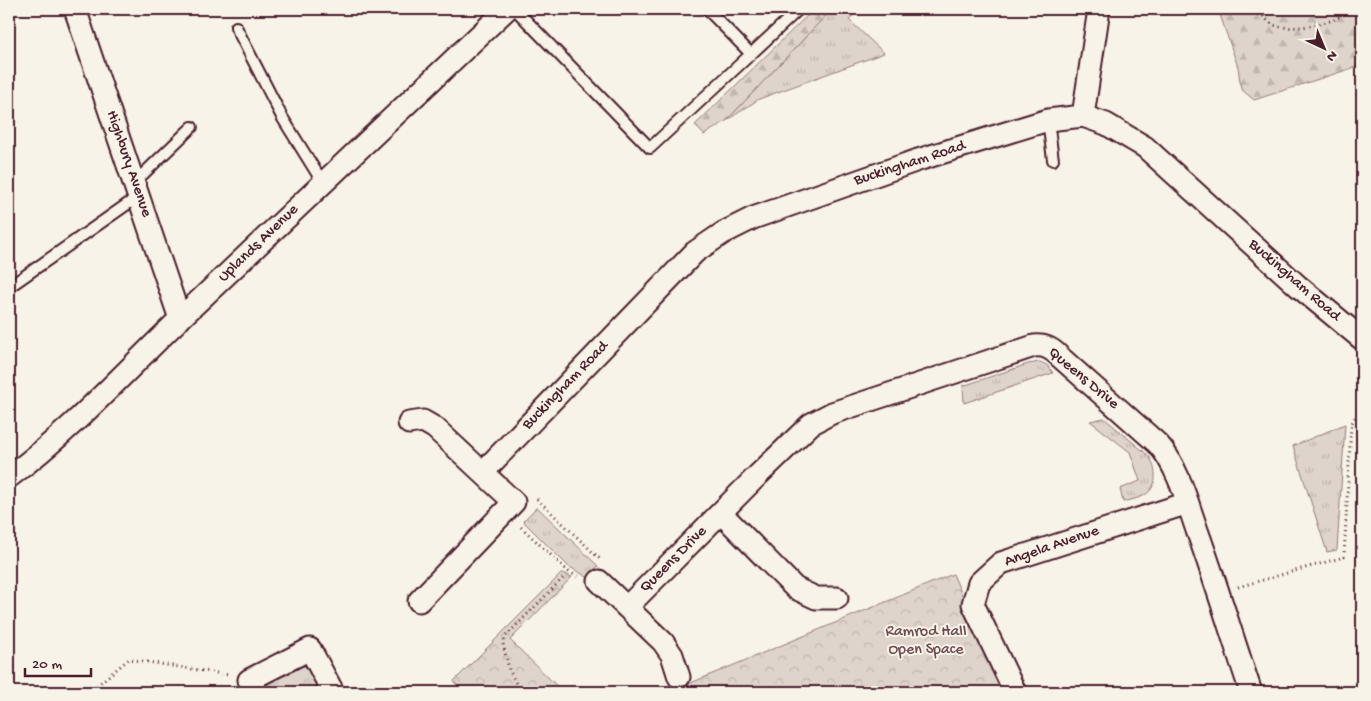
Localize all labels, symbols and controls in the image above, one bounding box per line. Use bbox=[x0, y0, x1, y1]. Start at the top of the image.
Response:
north arrow bbox=[1298, 22, 1348, 72]
text: N bbox=[1322, 46, 1340, 65]
street label: Highbury Avenue bbox=[101, 108, 155, 221]
street label: Buckingham Road bbox=[851, 137, 970, 191]
street label: Uplands Avenue bbox=[215, 200, 304, 287]
street label: Buckingham Road bbox=[1243, 235, 1345, 327]
street label: Buckingham Road bbox=[518, 337, 614, 435]
street label: Queens Drive bbox=[1044, 344, 1123, 415]
street label: Queens Drive bbox=[637, 522, 712, 597]
street label: Angela Avenue bbox=[1002, 522, 1102, 572]
park label: Ramrod Hall Open Space bbox=[886, 623, 966, 660]
scale bar bbox=[25, 646, 91, 678]
text: 20 m bbox=[32, 656, 62, 674]

